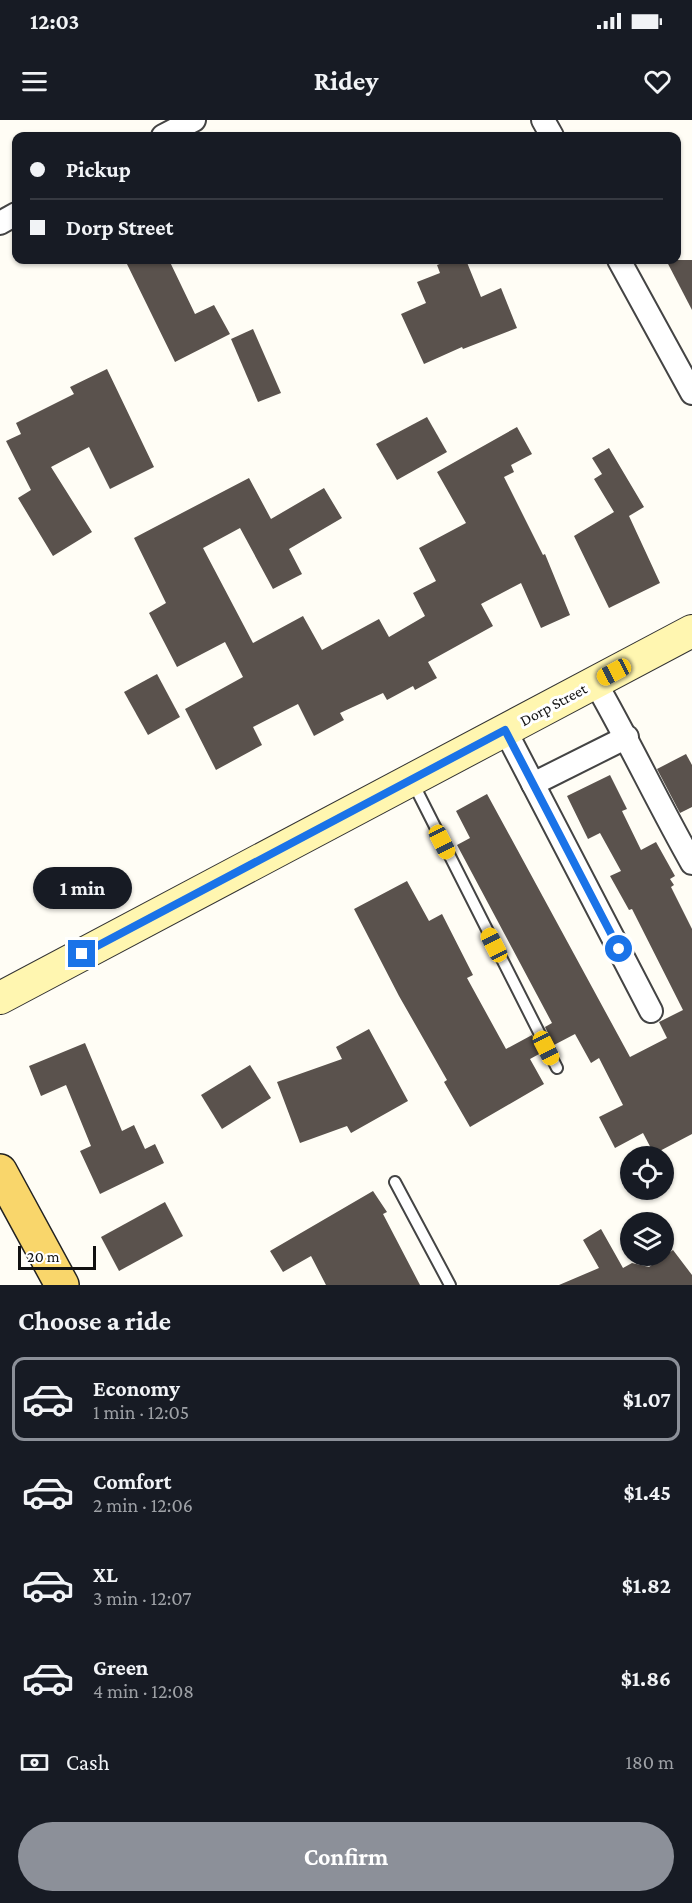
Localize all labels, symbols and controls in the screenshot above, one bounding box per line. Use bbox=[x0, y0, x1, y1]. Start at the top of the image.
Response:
text: 12:03 bbox=[30, 9, 79, 34]
icon: menu bbox=[18, 65, 51, 98]
icon: heart bbox=[641, 65, 674, 98]
text: Ridey bbox=[314, 66, 378, 96]
text: Pickup bbox=[66, 157, 131, 182]
text: Dorp Street bbox=[66, 215, 173, 240]
car bbox=[594, 656, 634, 688]
street label: Dorp Street bbox=[517, 679, 591, 730]
car bbox=[426, 822, 458, 862]
callout: 1 min bbox=[32, 867, 132, 909]
text: 1 min bbox=[60, 877, 105, 899]
car bbox=[478, 925, 510, 965]
route start bbox=[605, 935, 632, 962]
route end bbox=[68, 940, 95, 967]
car bbox=[530, 1028, 562, 1068]
map controls bbox=[620, 1146, 674, 1266]
button: locate bbox=[620, 1146, 674, 1200]
button: layers bbox=[620, 1212, 674, 1266]
scale bar bbox=[18, 1243, 96, 1270]
text: 20 m bbox=[27, 1248, 60, 1265]
text: Choose a ride bbox=[18, 1306, 171, 1336]
icon: car bbox=[21, 1372, 75, 1426]
text: Economy bbox=[93, 1376, 180, 1401]
text: $1.07 bbox=[623, 1387, 671, 1412]
text: 1 min · 12:05 bbox=[93, 1401, 189, 1423]
icon: car bbox=[21, 1465, 75, 1519]
text: Comfort bbox=[93, 1469, 171, 1494]
text: $1.45 bbox=[623, 1480, 671, 1505]
text: 2 min · 12:06 bbox=[93, 1494, 193, 1516]
icon: car bbox=[21, 1558, 75, 1612]
text: XL bbox=[93, 1562, 118, 1587]
text: $1.82 bbox=[622, 1573, 671, 1598]
text: 3 min · 12:07 bbox=[93, 1587, 191, 1609]
icon: car bbox=[21, 1651, 75, 1705]
text: Green bbox=[93, 1655, 149, 1680]
text: $1.86 bbox=[621, 1666, 671, 1691]
text: 4 min · 12:08 bbox=[93, 1680, 194, 1702]
icon: cash bbox=[18, 1746, 51, 1779]
text: Cash bbox=[66, 1750, 110, 1775]
text: 180 m bbox=[625, 1751, 674, 1773]
button: Confirm bbox=[18, 1822, 674, 1891]

